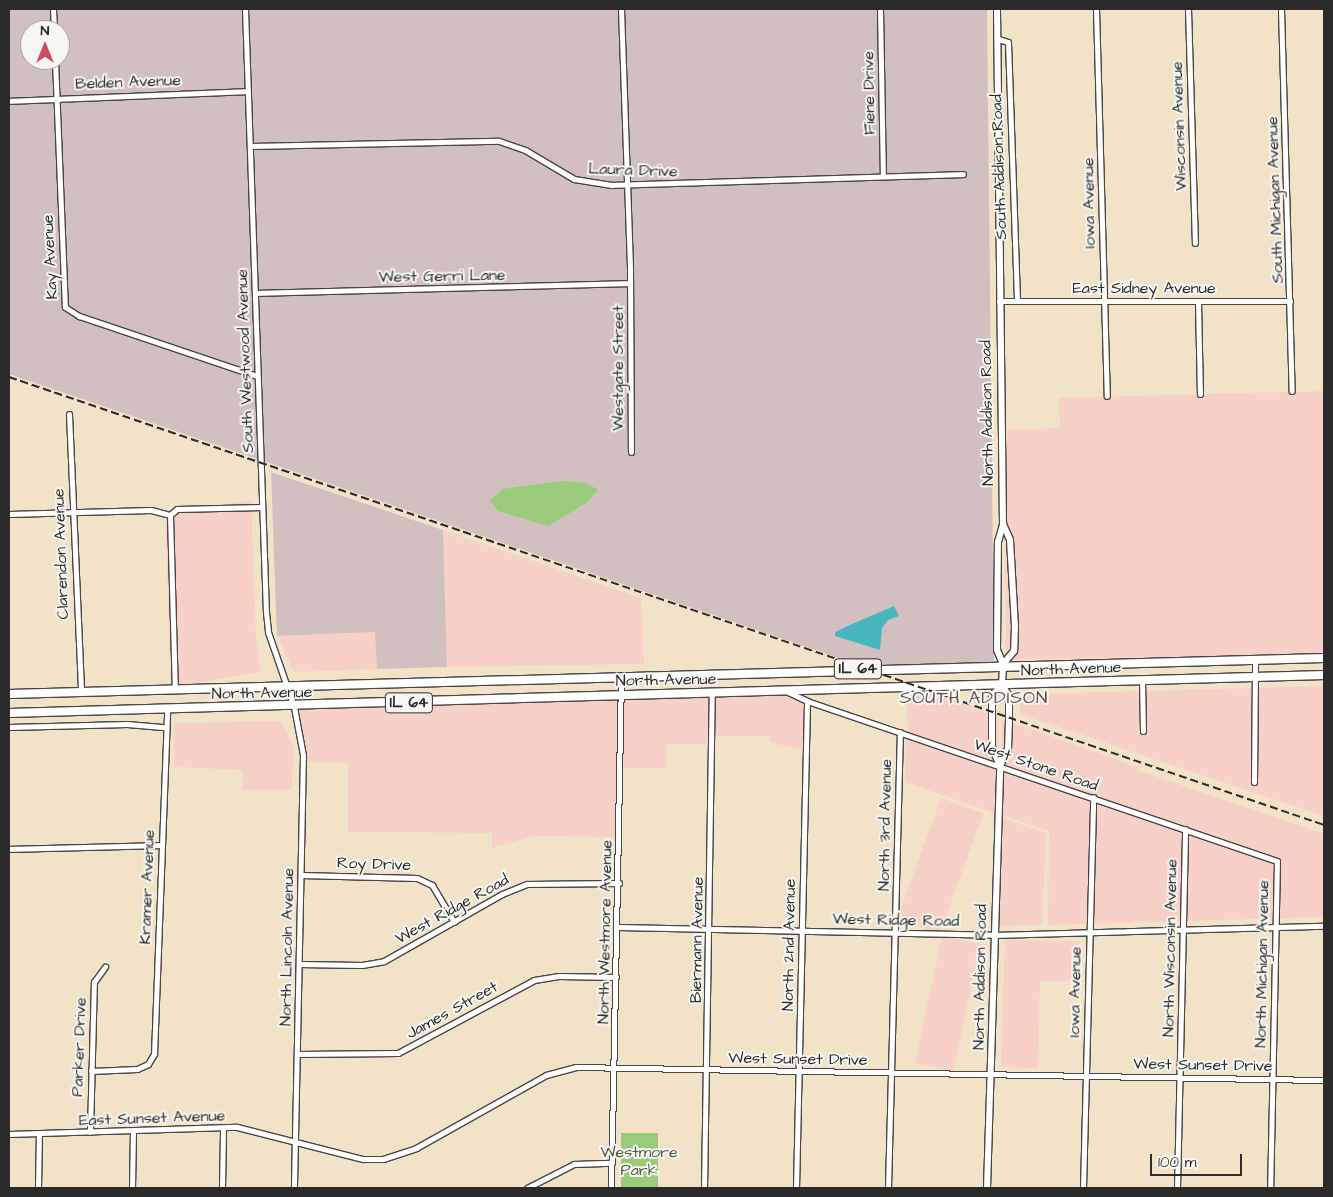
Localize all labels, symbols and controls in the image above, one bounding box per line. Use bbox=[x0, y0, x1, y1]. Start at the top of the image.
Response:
north arrow bbox=[20, 20, 70, 70]
text: N bbox=[41, 21, 49, 41]
street label: Fiene Drive bbox=[859, 51, 879, 135]
street label: Wisconsin Avenue bbox=[1167, 61, 1191, 191]
street label: Belden Avenue bbox=[75, 71, 181, 93]
street label: South Addison Road bbox=[987, 94, 1011, 240]
street label: South Michigan Avenue bbox=[1262, 116, 1288, 284]
street label: Iowa Avenue bbox=[1079, 157, 1099, 249]
street label: Laura Drive bbox=[588, 159, 678, 181]
street label: Kay Avenue bbox=[38, 214, 62, 300]
street label: West Gerri Lane bbox=[378, 265, 506, 287]
street label: South Westwood Avenue bbox=[232, 269, 258, 453]
street label: East Sidney Avenue bbox=[1072, 278, 1216, 298]
street label: Westgate Street bbox=[608, 305, 628, 431]
street label: North Addison Road bbox=[976, 340, 998, 486]
street label: Clarendon Avenue bbox=[49, 488, 73, 620]
road number: IL 64 bbox=[833, 656, 883, 682]
street label: North Avenue bbox=[1020, 658, 1122, 680]
street label: North Avenue bbox=[616, 670, 716, 690]
street label: North Avenue bbox=[212, 683, 312, 703]
district label: SOUTH ADDISON bbox=[898, 687, 1050, 709]
road number: IL 64 bbox=[384, 690, 434, 716]
street label: West Stone Road bbox=[971, 735, 1101, 795]
street label: North 3rd Avenue bbox=[874, 759, 896, 891]
street label: Kramer Avenue bbox=[135, 829, 159, 945]
street label: North Westmore Avenue bbox=[594, 840, 616, 1024]
street label: Roy Drive bbox=[337, 853, 411, 875]
street label: North Wisconsin Avenue bbox=[1159, 859, 1181, 1037]
street label: North Lincoln Avenue bbox=[276, 868, 298, 1026]
street label: West Ridge Road bbox=[392, 870, 512, 948]
street label: Biermann Avenue bbox=[686, 877, 708, 1003]
street label: North 2nd Avenue bbox=[778, 879, 800, 1011]
street label: North Michigan Avenue bbox=[1251, 880, 1273, 1048]
street label: North Addison Road bbox=[969, 904, 991, 1050]
street label: West Ridge Road bbox=[832, 909, 960, 931]
street label: Iowa Avenue bbox=[1065, 946, 1085, 1038]
street label: James Street bbox=[403, 977, 501, 1043]
street label: Parker Drive bbox=[68, 997, 90, 1097]
street label: West Sunset Drive bbox=[728, 1048, 868, 1070]
street label: West Sunset Drive bbox=[1133, 1054, 1273, 1076]
street label: East Sunset Avenue bbox=[78, 1106, 226, 1130]
park label: Westmore Park bbox=[600, 1142, 678, 1180]
scale bar bbox=[1153, 1144, 1246, 1176]
text: 100 m bbox=[1158, 1152, 1197, 1173]

